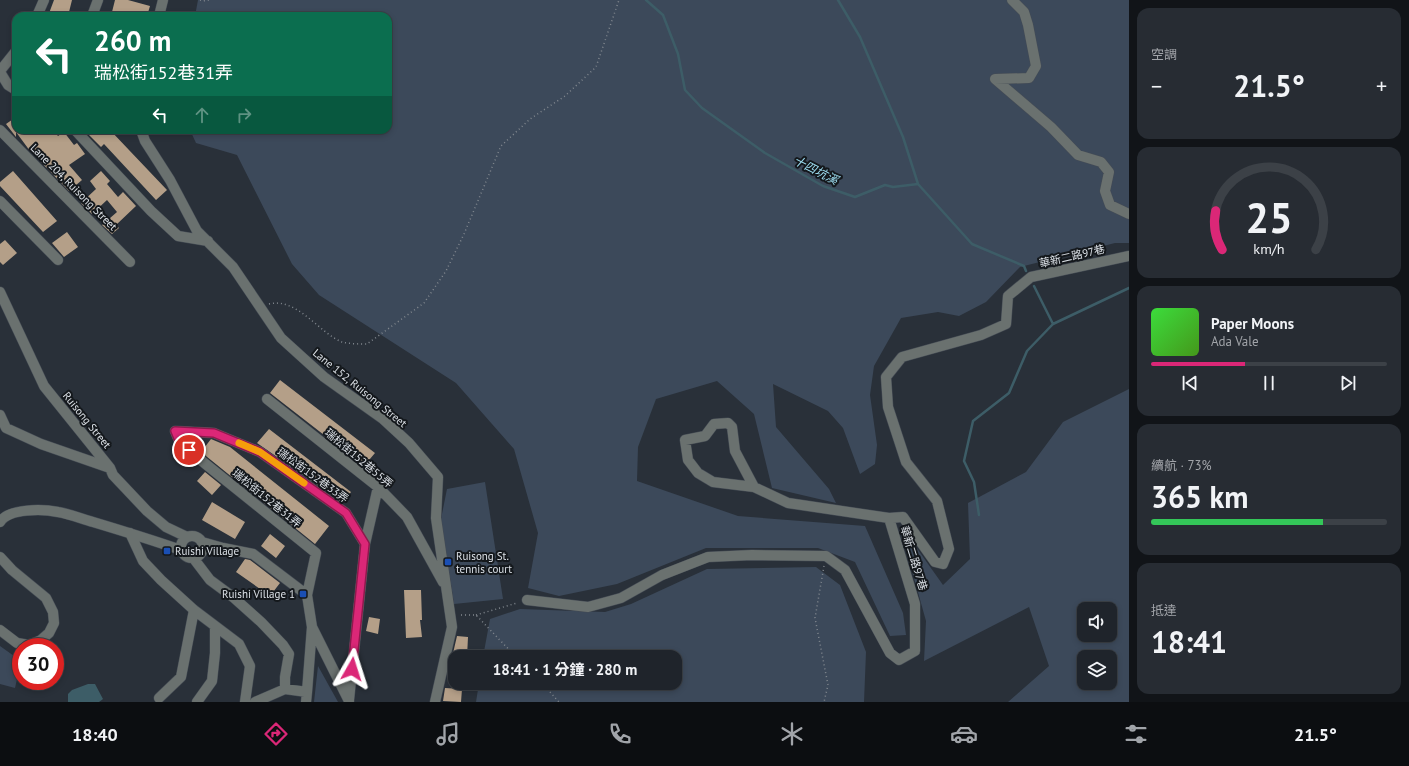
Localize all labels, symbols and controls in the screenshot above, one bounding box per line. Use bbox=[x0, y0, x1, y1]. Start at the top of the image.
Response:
text: 260 m bbox=[94, 22, 171, 59]
icon: left bbox=[28, 28, 80, 80]
text: 空調 bbox=[1151, 46, 1177, 63]
text: 瑞松街152巷31弄 bbox=[94, 61, 233, 84]
text: 21.5° bbox=[1233, 66, 1305, 105]
text: − bbox=[1151, 72, 1162, 100]
text: + bbox=[1376, 72, 1387, 100]
icon: left bbox=[149, 104, 171, 126]
icon: ahead bbox=[191, 104, 213, 126]
icon: right bbox=[233, 104, 255, 126]
street label: Lane 204, Ruisong Street bbox=[28, 141, 120, 233]
water label: 十四坑溪 bbox=[791, 152, 843, 188]
text: 25 bbox=[1245, 191, 1293, 244]
text: km/h bbox=[1253, 239, 1285, 258]
street label: 華新二路97巷 bbox=[1038, 242, 1106, 270]
text: Paper Moons bbox=[1211, 314, 1294, 333]
text: Ada Vale bbox=[1211, 333, 1259, 350]
street label: Lane 152, Ruisong Street bbox=[310, 346, 410, 430]
icon: previous bbox=[1179, 372, 1201, 394]
icon: pause bbox=[1258, 372, 1280, 394]
icon: next bbox=[1337, 372, 1359, 394]
street label: Ruisong Street bbox=[60, 389, 114, 451]
street label: 瑞松街152巷55弄 bbox=[322, 425, 396, 491]
pin bbox=[172, 433, 206, 467]
icon: arrive bbox=[178, 439, 200, 461]
street label: 瑞松街152巷33弄 bbox=[275, 444, 351, 506]
text: 續航 · 73% bbox=[1151, 457, 1212, 474]
street label: 瑞松街152巷31弄 bbox=[230, 466, 304, 530]
text: 365 km bbox=[1151, 477, 1249, 516]
street label: 華新二路97巷 bbox=[898, 524, 930, 592]
place label: Ruishi Village bbox=[175, 544, 239, 558]
marker: Ruishi Village bbox=[162, 546, 172, 556]
place label: Ruisong St. tennis court bbox=[456, 549, 512, 576]
marker: Ruisong St. tennis court bbox=[443, 557, 453, 567]
place label: Ruishi Village 1 bbox=[222, 587, 295, 601]
marker: Ruishi Village 1 bbox=[298, 589, 308, 599]
map controls bbox=[1077, 602, 1117, 690]
button: sound bbox=[1077, 602, 1117, 642]
text: 抵達 bbox=[1151, 602, 1177, 619]
text: 18:41 bbox=[1151, 622, 1227, 661]
speed limit sign: 30 bbox=[12, 638, 64, 690]
position arrow bbox=[331, 648, 373, 690]
button: layers bbox=[1077, 650, 1117, 690]
text: 18:41 · 1 分鐘 · 280 m bbox=[493, 660, 637, 679]
icon: directions bbox=[262, 720, 290, 748]
icon: music bbox=[434, 720, 462, 748]
icon: phone bbox=[606, 720, 634, 748]
icon: climate bbox=[778, 720, 806, 748]
icon: car bbox=[950, 720, 978, 748]
icon: filters bbox=[1122, 720, 1150, 748]
text: 18:40 bbox=[72, 723, 118, 746]
text: 21.5° bbox=[1294, 723, 1337, 746]

